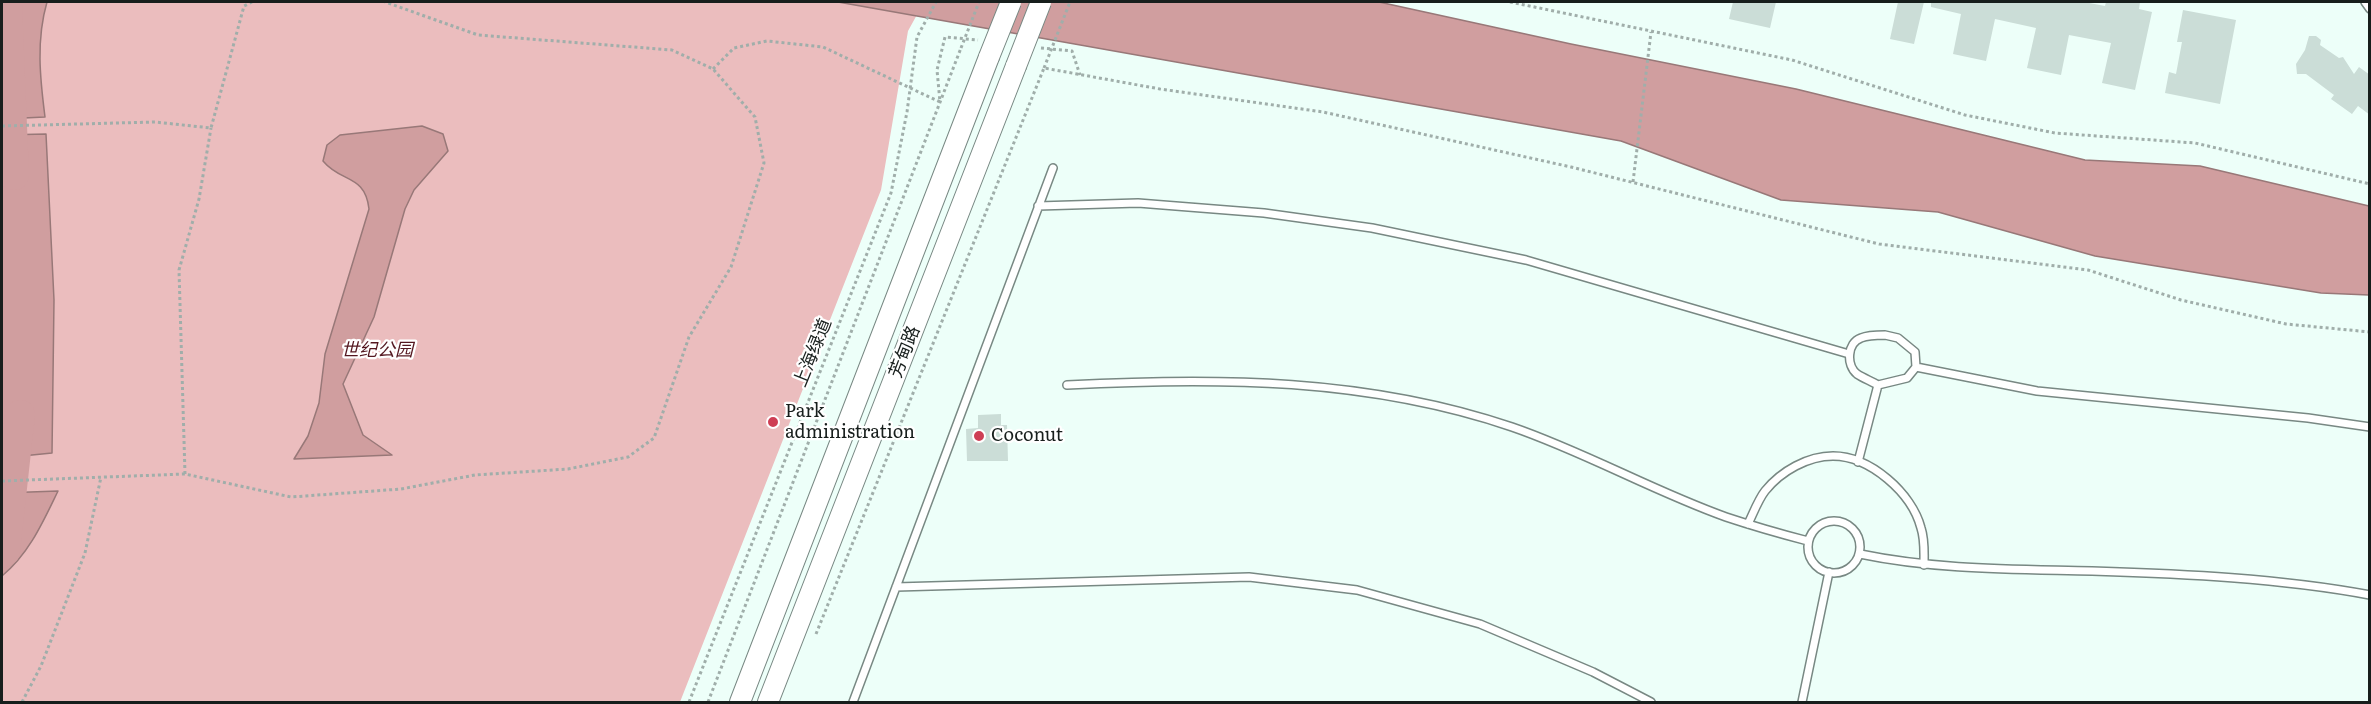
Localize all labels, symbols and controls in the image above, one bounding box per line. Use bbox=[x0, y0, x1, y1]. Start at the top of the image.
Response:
street label: 上海绿道 bbox=[790, 316, 836, 390]
street label: 芳甸路 bbox=[885, 323, 925, 381]
park label: 世纪公园 bbox=[341, 340, 413, 362]
place label: Park administration bbox=[785, 401, 915, 444]
marker: Park administration bbox=[766, 415, 780, 429]
place label: Coconut bbox=[991, 425, 1063, 447]
marker: Coconut bbox=[972, 429, 986, 443]

